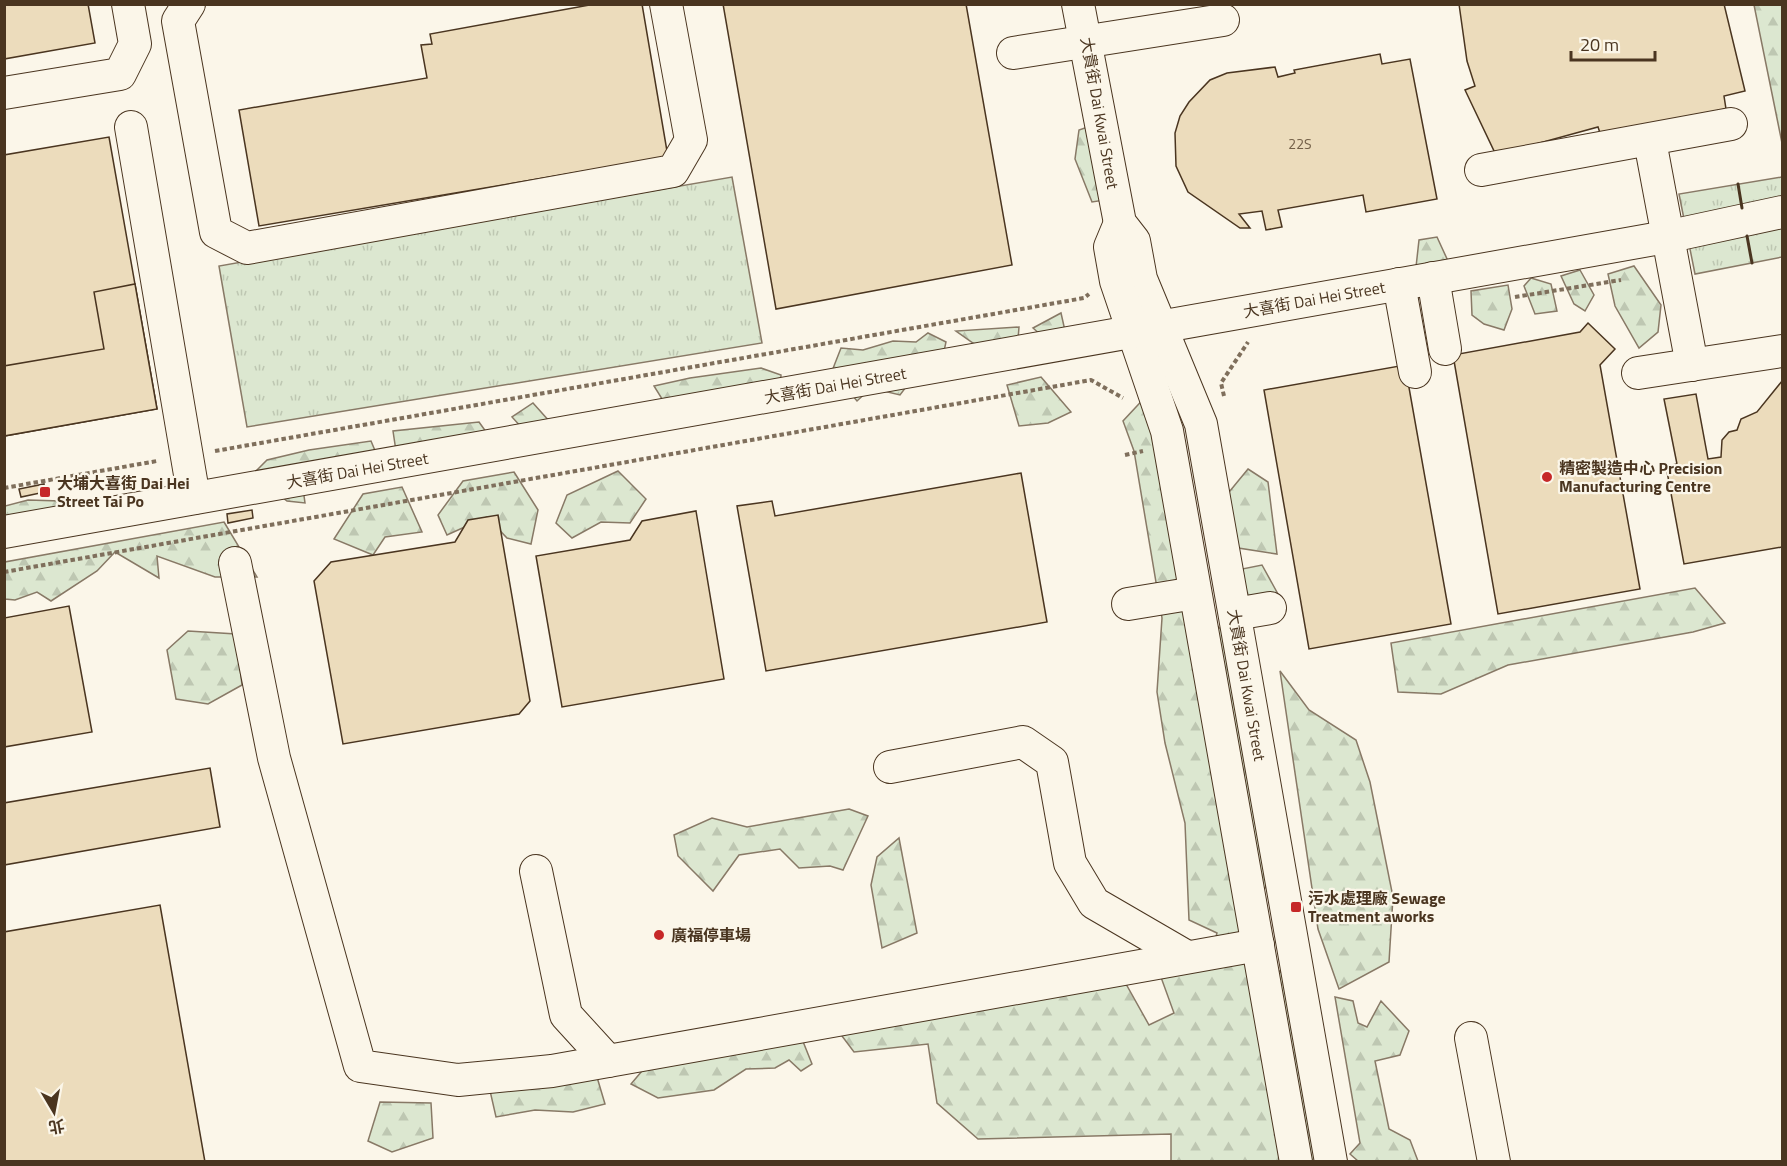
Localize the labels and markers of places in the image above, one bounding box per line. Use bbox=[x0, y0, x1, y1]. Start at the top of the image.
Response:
place label: 精密製造中心 Precision Manufacturing Centre bbox=[1559, 456, 1722, 498]
marker: 精密製造中心 Precision Manufacturing Centre bbox=[1540, 470, 1554, 484]
place label: 大埔大喜街 Dai Hei Street Tai Po bbox=[57, 471, 190, 513]
marker: 大埔大喜街 Dai Hei Street Tai Po bbox=[38, 485, 52, 499]
place label: 污水處理廠 Sewage Treatment aworks bbox=[1308, 886, 1446, 928]
marker: 污水處理廠 Sewage Treatment aworks bbox=[1289, 900, 1303, 914]
place label: 廣福停車場 bbox=[671, 923, 751, 947]
marker: 廣福停車場 bbox=[652, 928, 666, 942]

